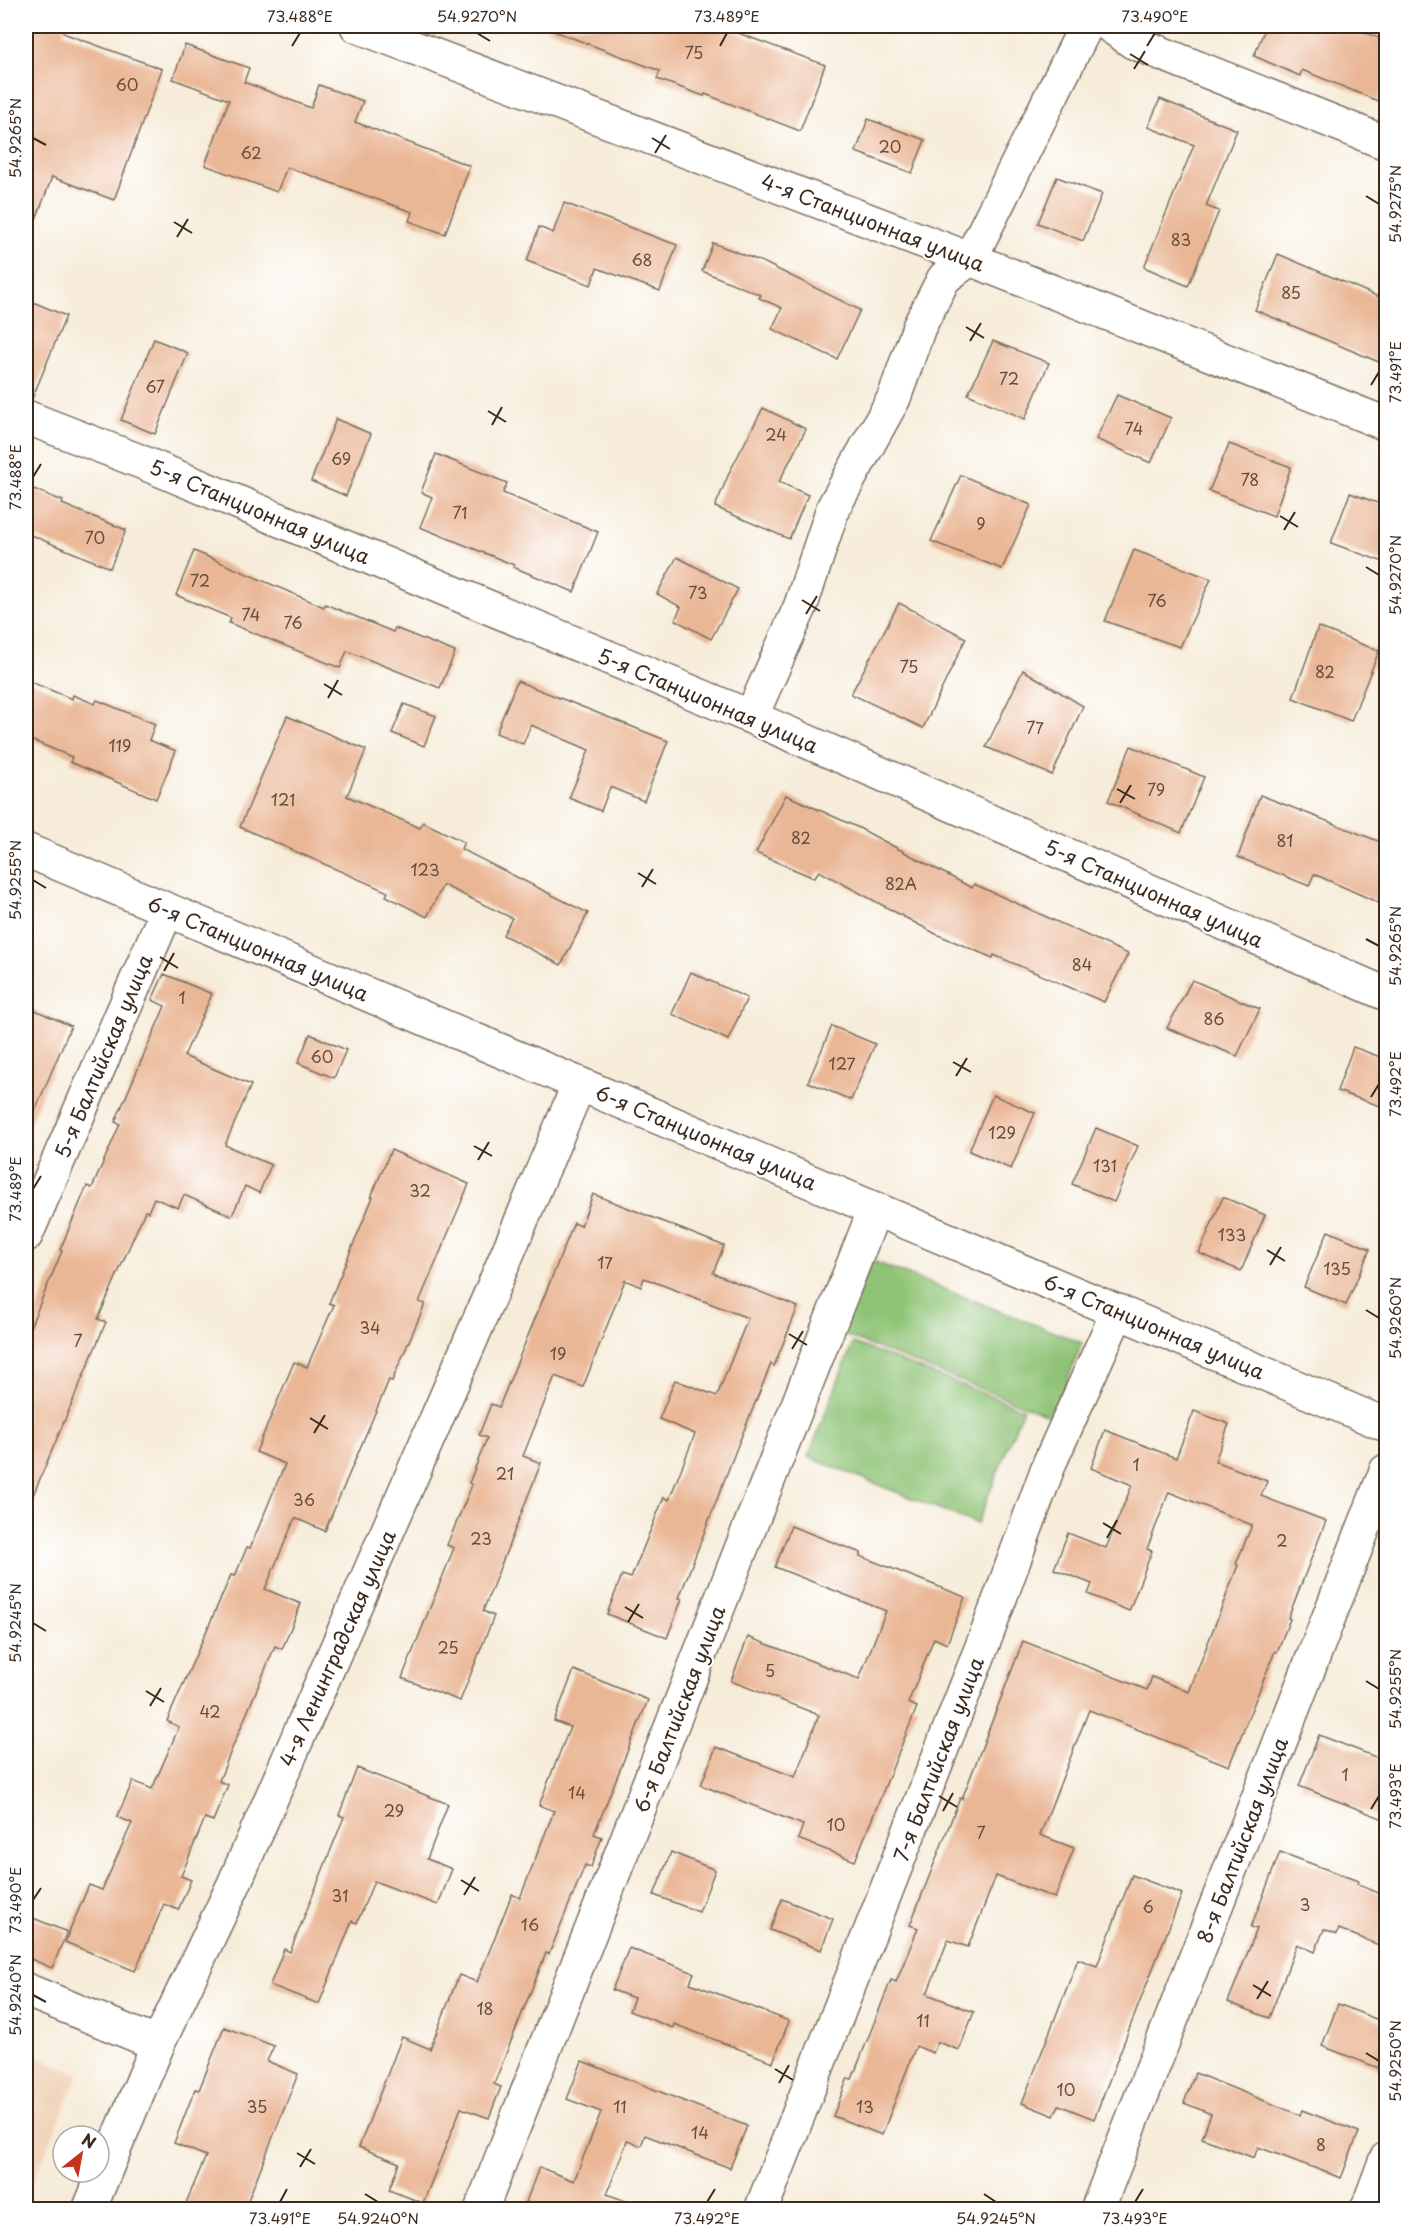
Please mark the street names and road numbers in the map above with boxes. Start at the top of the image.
street label: 4-я Станционная улица [757,166,989,279]
street label: 5-я Станционная улица [145,451,375,571]
street label: 5-я Станционная улица [593,640,823,760]
street label: 5-я Станционная улица [1040,831,1269,955]
street label: 6-я Станционная улица [143,888,374,1008]
street label: 5-я Балтийская улица [46,949,160,1163]
street label: 6-я Станционная улица [591,1077,822,1197]
street label: 6-я Станционная улица [1039,1266,1270,1386]
street label: 4-я Ленинградская улица [271,1525,403,1771]
street label: 6-я Балтийская улица [626,1601,733,1817]
street label: 7-я Балтийская улица [888,1653,988,1865]
street label: 8-я Балтийская улица [1189,1732,1295,1947]

